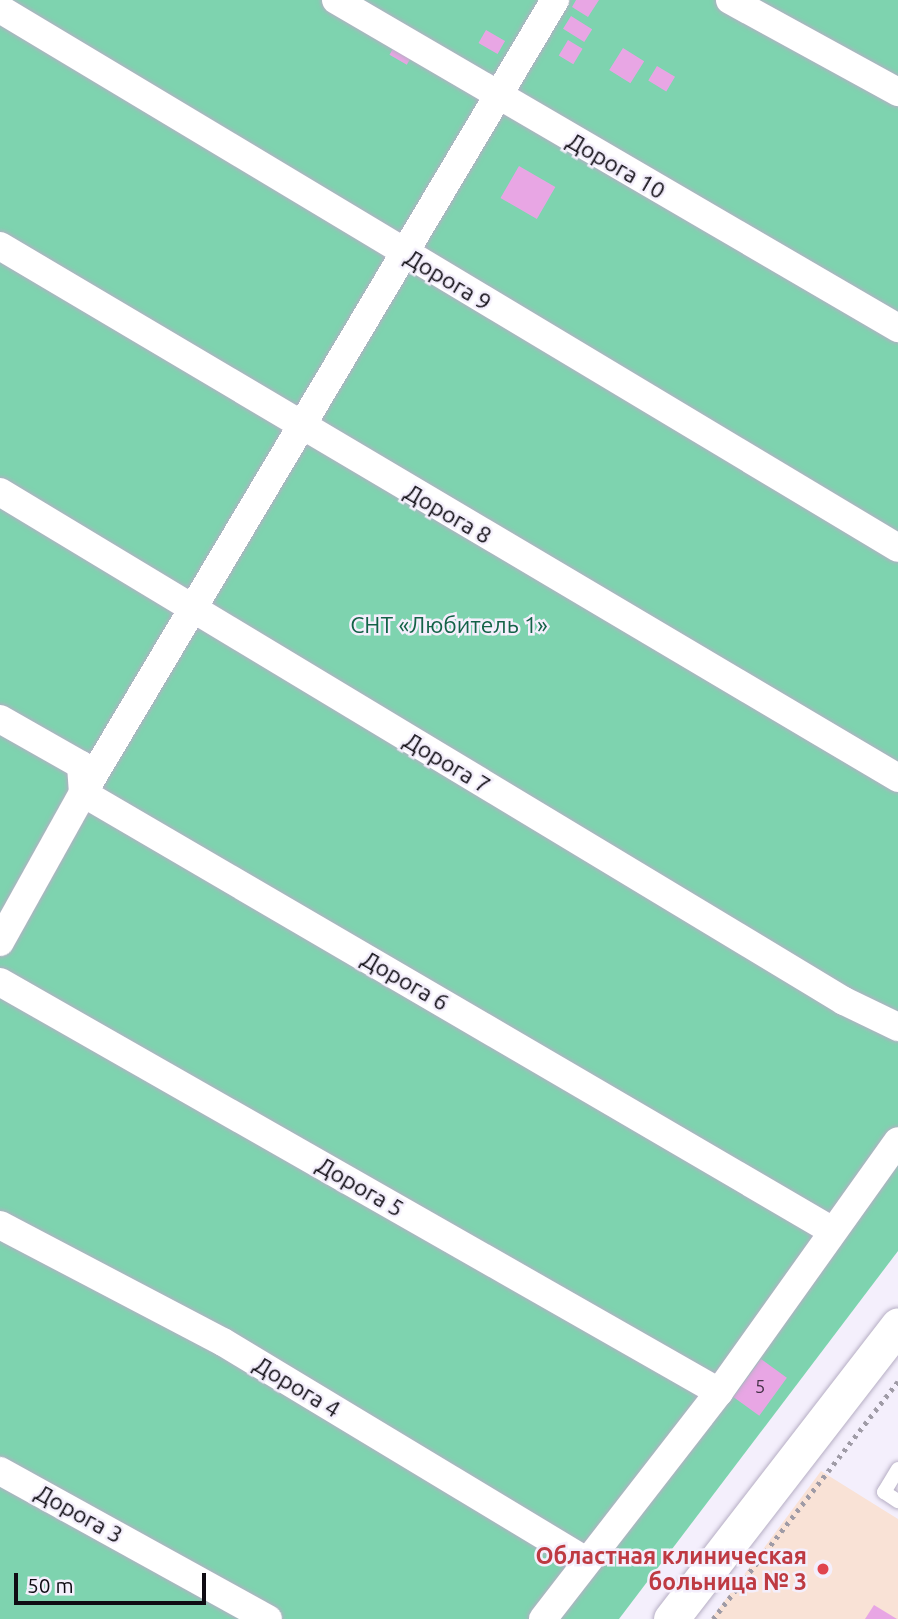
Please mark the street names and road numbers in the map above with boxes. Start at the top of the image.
street label: Дорога 10 [562,127,670,205]
street label: Дорога 9 [400,244,496,316]
street label: Дорога 8 [400,478,496,550]
street label: Дорога 7 [399,727,495,799]
street label: Дорога 6 [357,945,453,1017]
street label: Дорога 5 [312,1151,408,1223]
street label: Дорога 4 [249,1351,345,1423]
street label: Дорога 3 [30,1479,128,1549]

